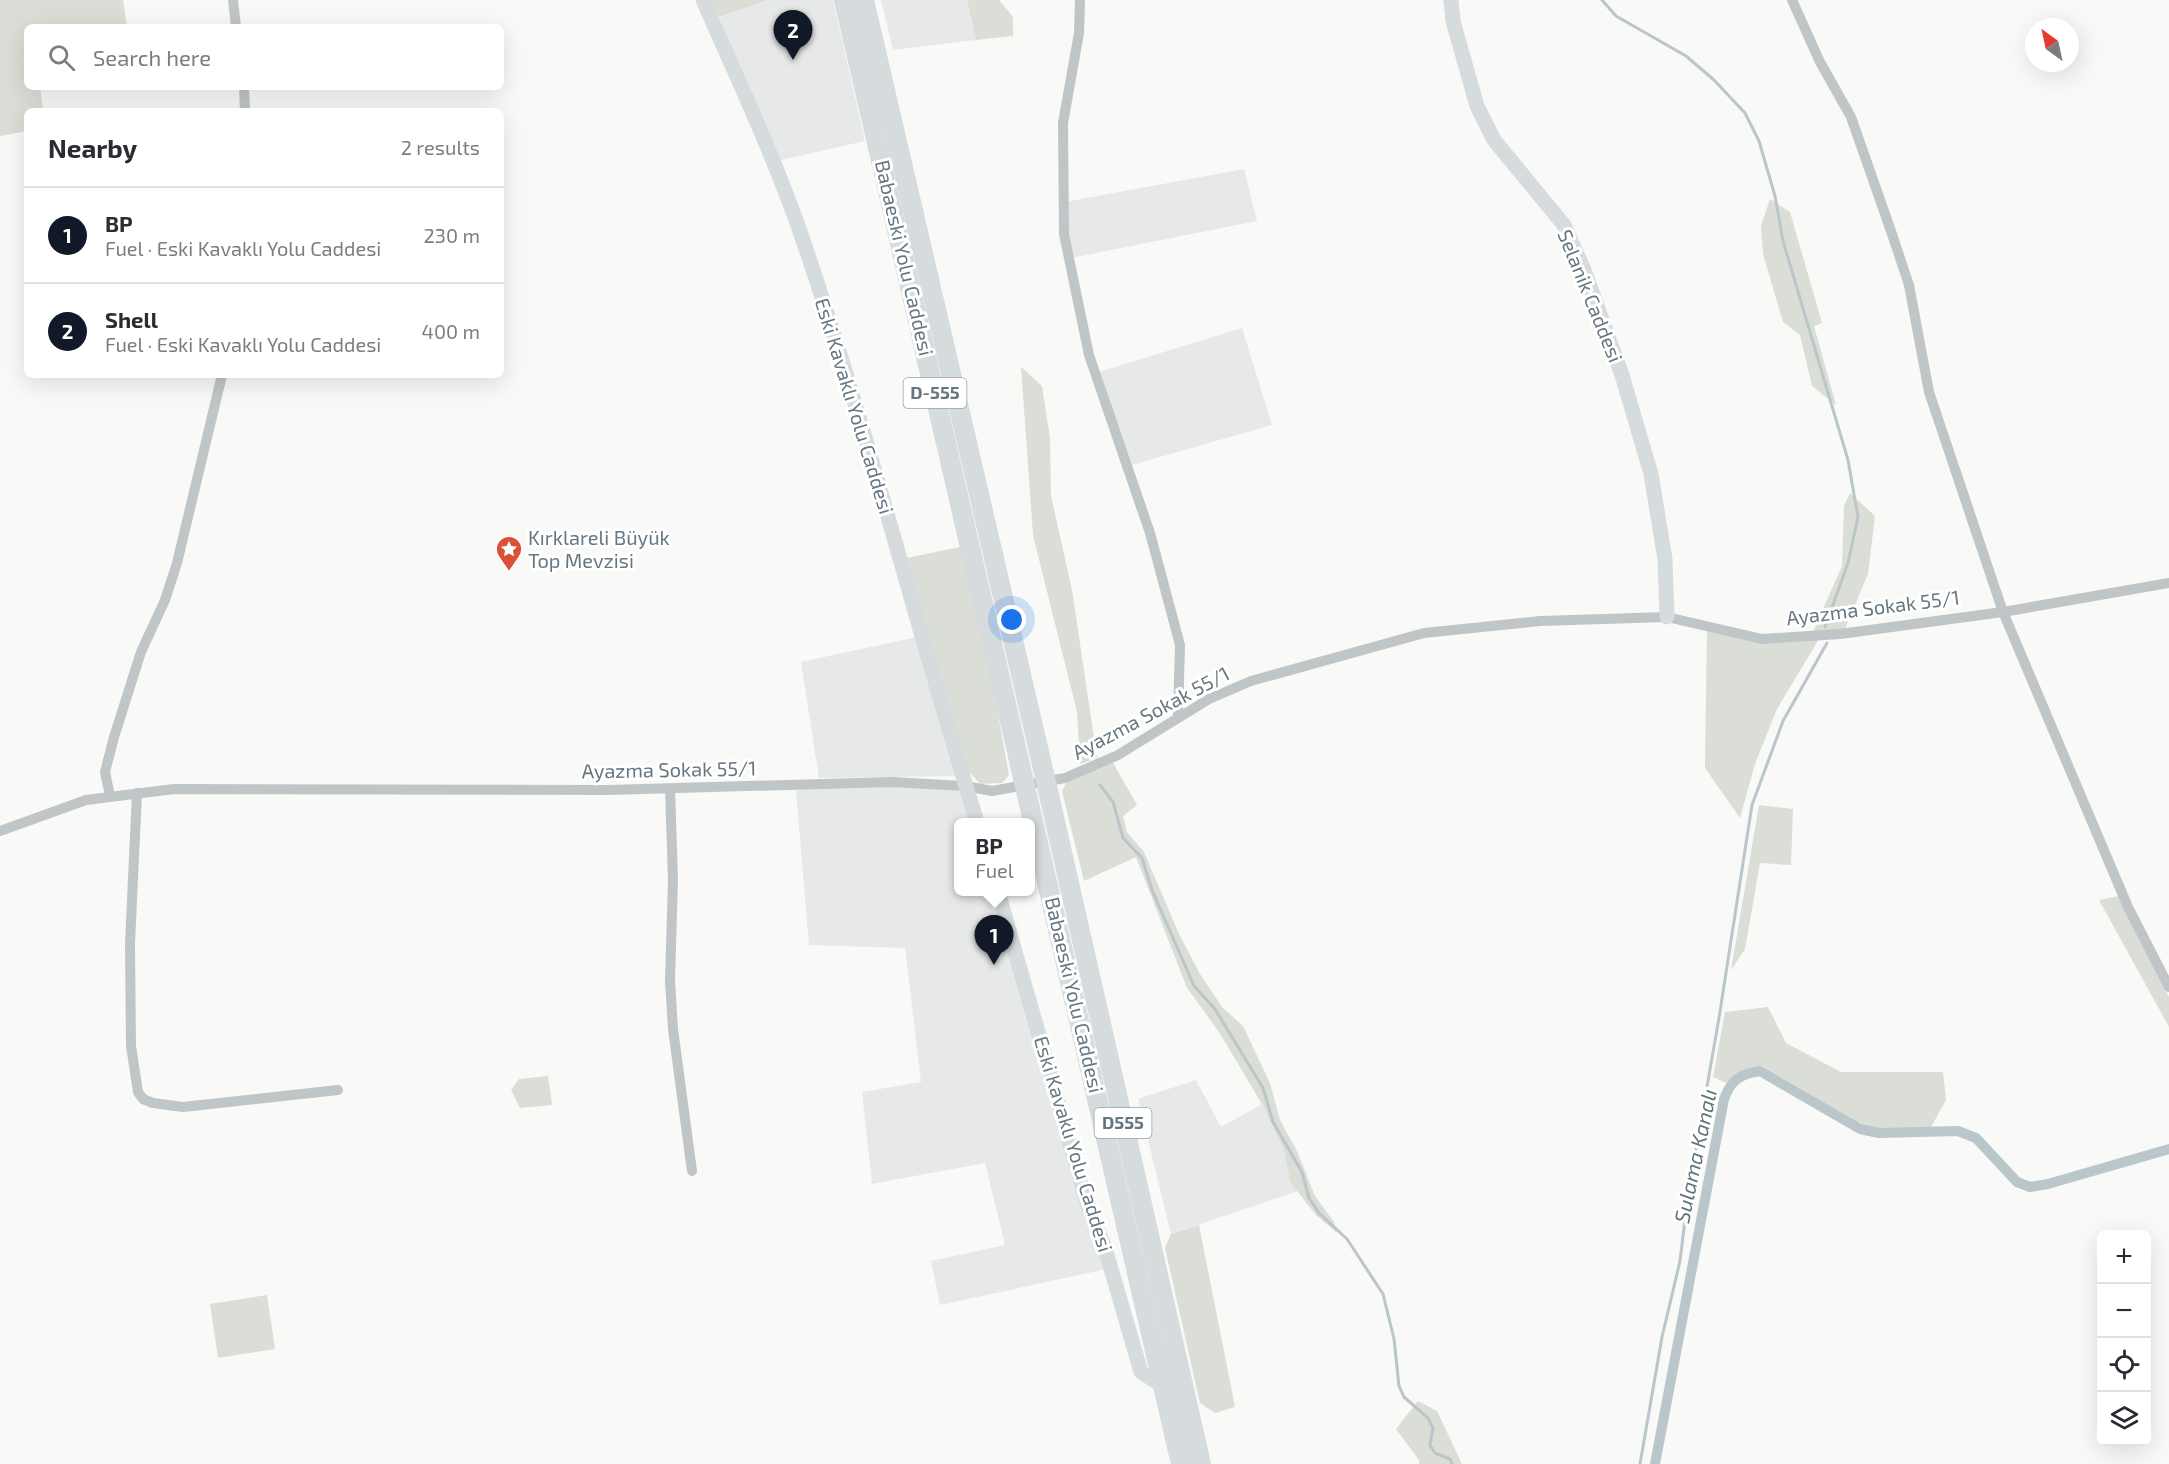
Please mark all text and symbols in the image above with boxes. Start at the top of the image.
pin: 2 [774,10,812,60]
north arrow [2025,18,2079,72]
search box [24,24,504,90]
icon: search [45,41,78,74]
text: Search here [93,44,211,70]
text: Nearby [48,132,137,163]
text: 2 results [401,135,480,159]
street label: Babaeski Yolu Caddesi [871,158,939,358]
text: BP [105,210,133,236]
text: 1 [63,223,72,247]
text: 230 m [424,223,480,247]
street label: Selanik Caddesi [1553,226,1628,366]
text: Fuel · Eski Kavaklı Yolu Caddesi [105,236,381,260]
street label: Eski Kavaklı Yolu Caddesi [811,295,899,517]
text: Shell [105,306,158,332]
text: 2 [62,319,73,343]
text: 400 m [422,319,480,343]
text: Fuel · Eski Kavaklı Yolu Caddesi [105,332,381,356]
road number: D-555 [904,378,966,408]
place label: Kırklareli Büyük Top Mevzisi [528,525,670,572]
place icon: Kırklareli Büyük Top Mevzisi [494,534,524,572]
street label: Ayazma Sokak 55/1 [1785,584,1961,630]
your location [997,605,1026,634]
street label: Ayazma Sokak 55/1 [1068,661,1233,764]
street label: Ayazma Sokak 55/1 [581,755,756,783]
popup [954,818,1035,896]
text: BP [975,832,1003,858]
text: Fuel [975,858,1014,882]
street label: Babaeski Yolu Caddesi [1041,895,1109,1095]
pin: 1 [974,916,1014,965]
street label: Eski Kavaklı Yolu Caddesi [1030,1033,1118,1255]
water label: Sulama Kanalı [1668,1086,1721,1225]
road number: D555 [1094,1108,1152,1138]
map controls [2097,1230,2151,1446]
button: + [2097,1230,2151,1284]
button: − [2097,1284,2151,1338]
button: locate [2097,1338,2151,1392]
button: layers [2097,1392,2151,1446]

